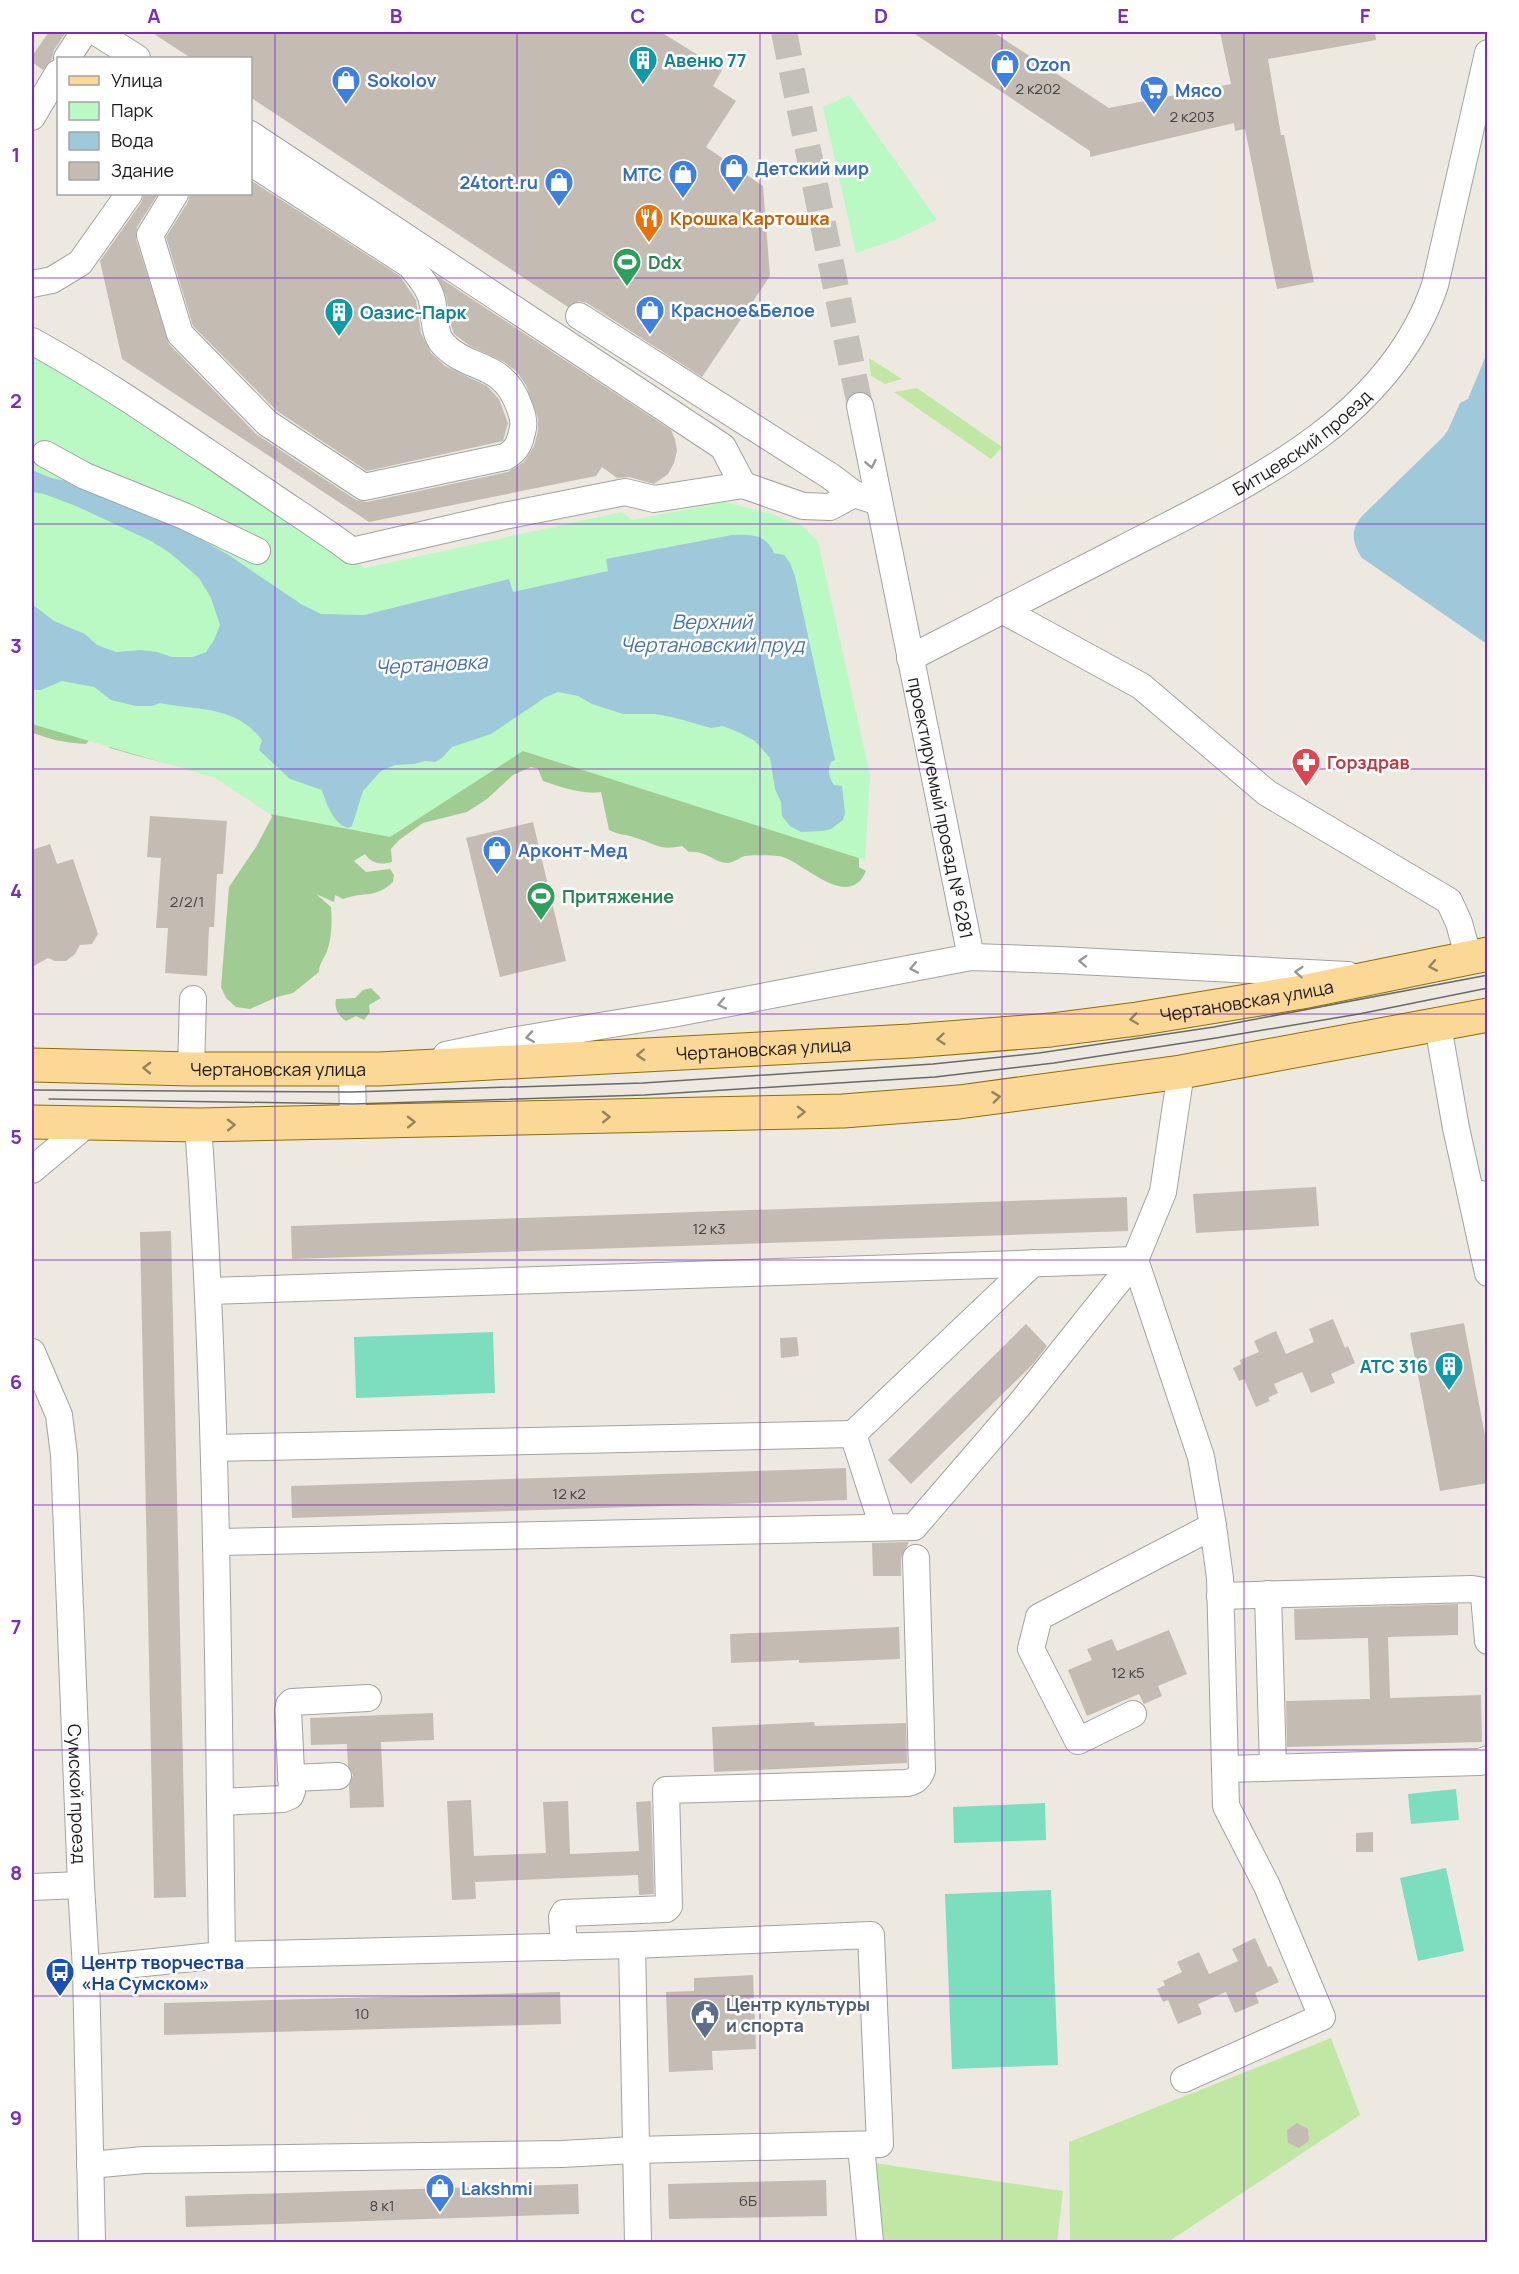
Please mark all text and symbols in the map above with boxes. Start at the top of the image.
text: A [147,2,161,29]
text: B [390,2,403,29]
text: C [631,2,645,29]
text: D [874,2,888,29]
text: E [1117,2,1129,29]
text: F [1360,2,1371,29]
building icon: Авеню 77 [627,44,659,86]
place label: Авеню 77 [664,48,746,72]
shop icon: Ozon [989,48,1021,90]
place label: Ozon [1026,52,1071,76]
legend [57,57,252,195]
shop icon: Sokolov [330,64,362,106]
text: Улица [111,68,163,92]
place label: Sokolov [367,68,436,92]
supermarket icon: Мясо [1138,74,1170,116]
house number: 2 к202 [1015,78,1061,99]
place label: Мясо [1175,78,1222,102]
text: Парк [111,98,154,122]
house number: 2 к203 [1170,106,1215,127]
text: Вода [111,128,153,152]
text: 1 [12,141,20,168]
shop icon: Детский мир [718,152,750,194]
place label: Детский мир [755,156,869,180]
text: Здание [111,158,174,182]
shop icon: МТС [667,158,699,200]
place label: МТС [622,162,662,186]
shop icon: 24tort.ru [543,166,575,208]
place label: 24tort.ru [459,170,538,194]
restaurant icon: Крошка Картошка [633,202,665,244]
place label: Крошка Картошка [670,206,830,230]
sports icon: Ddx [611,246,643,288]
place label: Ddx [648,250,682,274]
shop icon: Красное&Белое [634,294,666,336]
building icon: Оазис-Парк [323,296,355,338]
place label: Красное&Белое [671,298,815,322]
place label: Оазис-Парк [360,300,468,324]
street label: Битцевский проезд [1228,384,1377,501]
text: 2 [10,387,22,414]
one-way arrow [864,458,877,468]
water label: Верхний Чертановский пруд [620,608,806,658]
text: 3 [10,632,22,659]
water label: Чертановка [374,648,489,680]
street label: проектируемый проезд № 6281 [903,675,979,941]
pharmacy icon: Горздрав [1290,746,1322,788]
place label: Горздрав [1327,750,1410,774]
shop icon: Арконт-Мед [481,834,513,876]
place label: Арконт-Мед [518,838,628,862]
text: 4 [10,877,22,904]
sports icon: Притяжение [525,880,557,922]
place label: Притяжение [562,884,674,908]
house number: 2/2/1 [170,891,204,912]
one-way arrow [1079,954,1088,967]
one-way arrow [1428,959,1438,972]
one-way arrow [909,961,919,974]
one-way arrow [1295,966,1304,979]
street label: Чертановская улица [1158,974,1336,1027]
one-way arrow [718,997,728,1010]
one-way arrow [1130,1012,1139,1024]
one-way arrow [525,1031,535,1043]
street label: Чертановская улица [675,1032,852,1065]
one-way arrow [936,1032,945,1045]
one-way arrow [636,1049,645,1062]
street label: Чертановская улица [190,1057,366,1081]
one-way arrow [142,1062,151,1075]
one-way arrow [991,1091,1000,1104]
one-way arrow [797,1106,806,1118]
one-way arrow [602,1111,611,1123]
one-way arrow [407,1115,416,1128]
one-way arrow [226,1119,235,1131]
text: 5 [10,1123,22,1150]
house number: 12 к3 [692,1218,726,1239]
building icon: АТС 316 [1433,1350,1465,1392]
place label: АТС 316 [1360,1354,1428,1378]
text: 6 [10,1368,22,1395]
house number: 12 к2 [552,1483,586,1504]
text: 7 [11,1613,21,1640]
house number: 12 к5 [1111,1662,1145,1683]
street label: Сумской проезд [63,1724,92,1864]
text: 8 [10,1859,22,1886]
place label: Центр творчества «На Сумском» [81,1950,244,1995]
bus stop icon: Центр творчества «На Сумском» [44,1956,76,1998]
place label: Центр культуры и спорта [726,1992,870,2037]
public building icon: Центр культуры и спорта [689,1998,721,2040]
house number: 10 [355,2003,370,2024]
text: 9 [10,2104,22,2131]
shop icon: Lakshmi [424,2172,456,2214]
place label: Lakshmi [461,2176,533,2200]
house number: 6Б [739,2190,757,2211]
house number: 8 к1 [370,2195,395,2216]

